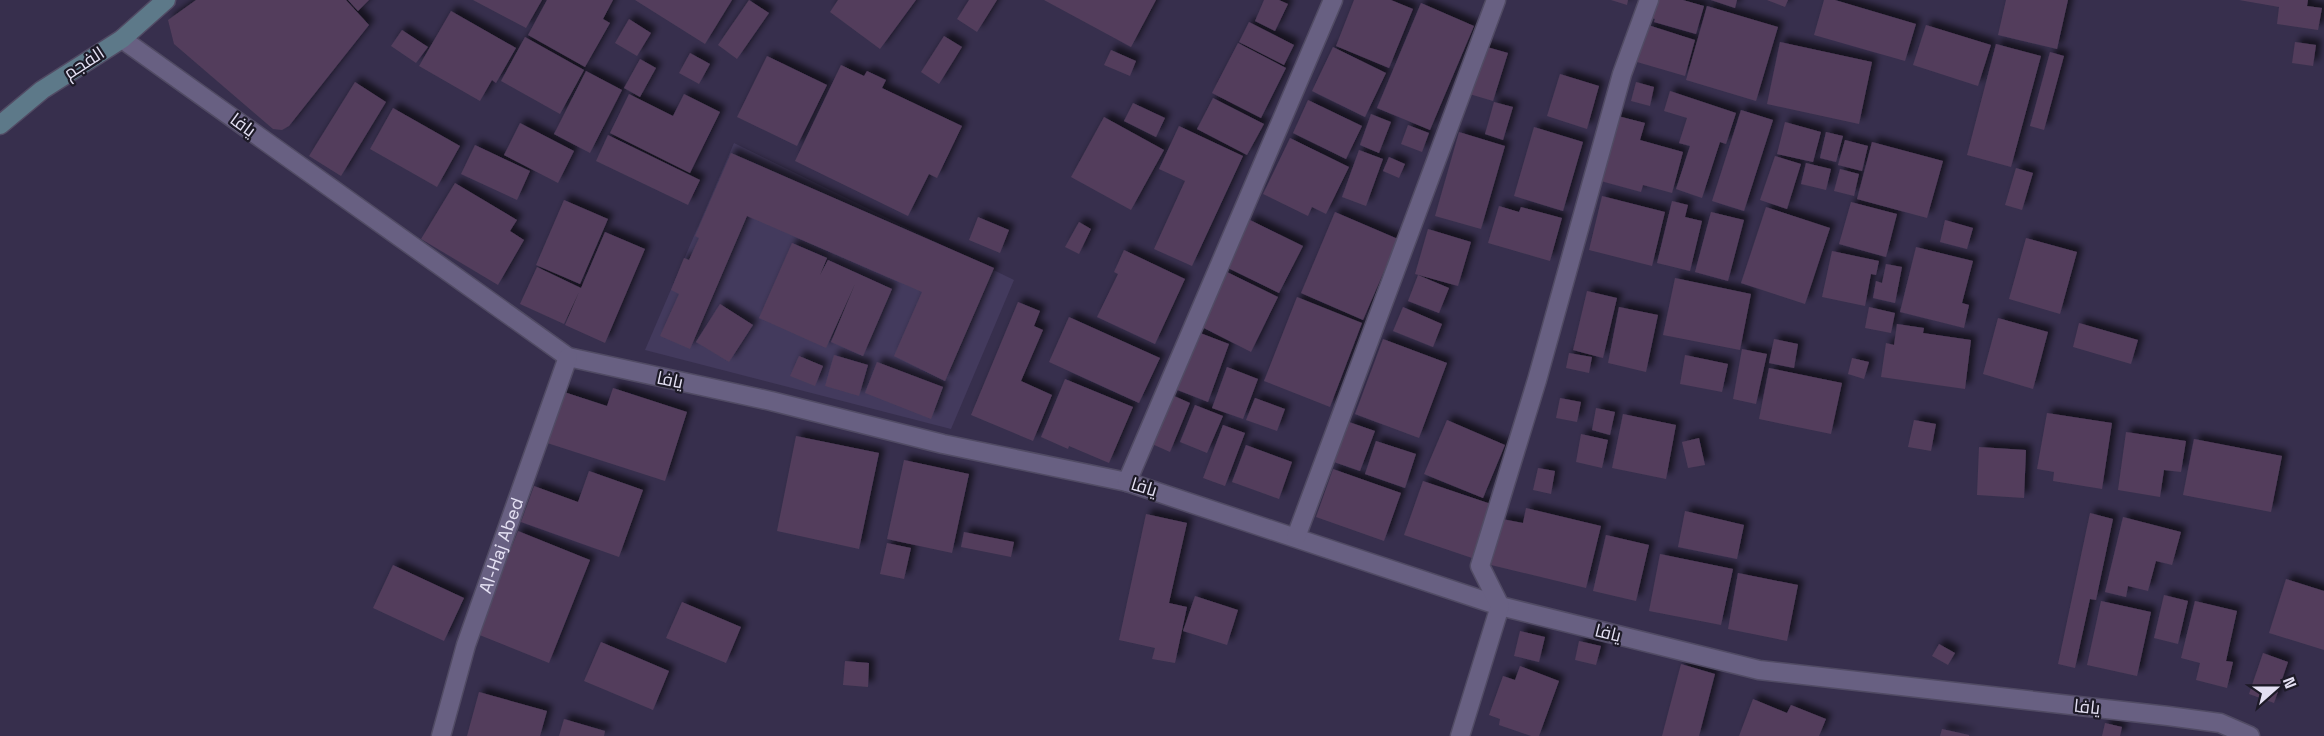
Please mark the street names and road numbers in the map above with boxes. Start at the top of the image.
street label: الفجم [59,41,109,85]
street label: يافا [226,108,261,142]
street label: يافا [655,366,686,394]
street label: يافا [1128,472,1160,501]
street label: Al-Haj Abed [473,494,528,596]
street label: يافا [1593,618,1624,647]
street label: يافا [2073,694,2102,719]

